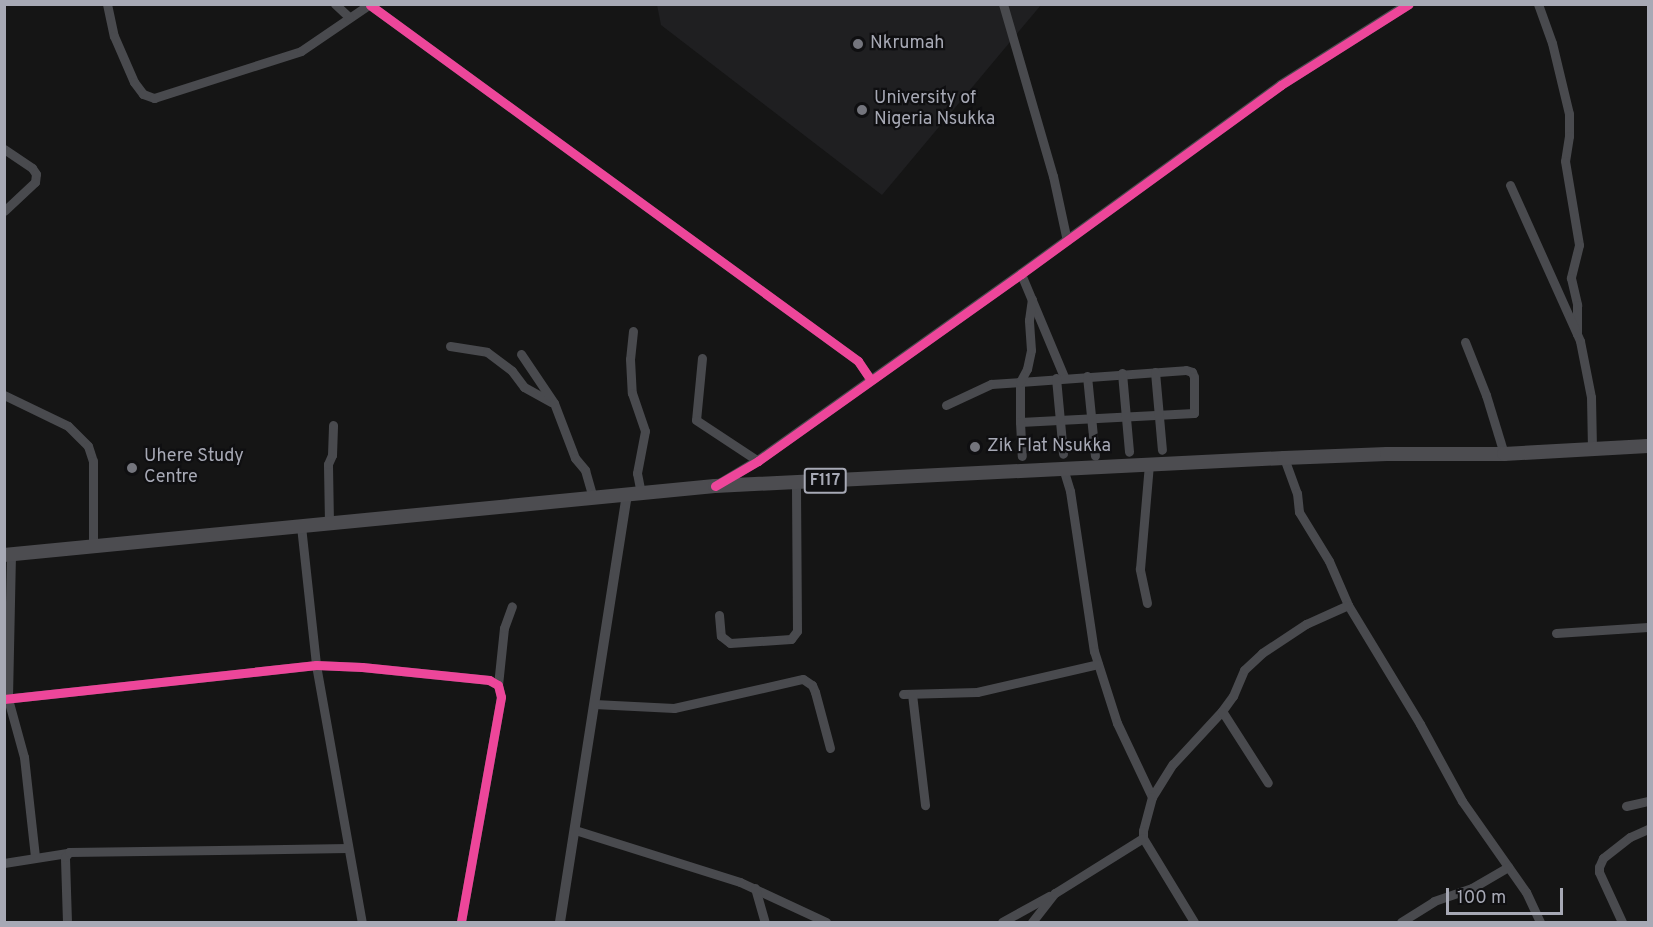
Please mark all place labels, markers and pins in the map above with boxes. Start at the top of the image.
place label: Nkrumah [870,33,944,55]
marker: Nkrumah [851,37,865,51]
place label: University of Nigeria Nsukka [874,89,995,132]
marker: University of Nigeria Nsukka [855,103,869,117]
place label: Zik Flat Nsukka [987,436,1111,458]
marker: Zik Flat Nsukka [968,440,982,454]
place label: Uhere Study Centre [144,447,244,490]
marker: Uhere Study Centre [125,461,139,475]

